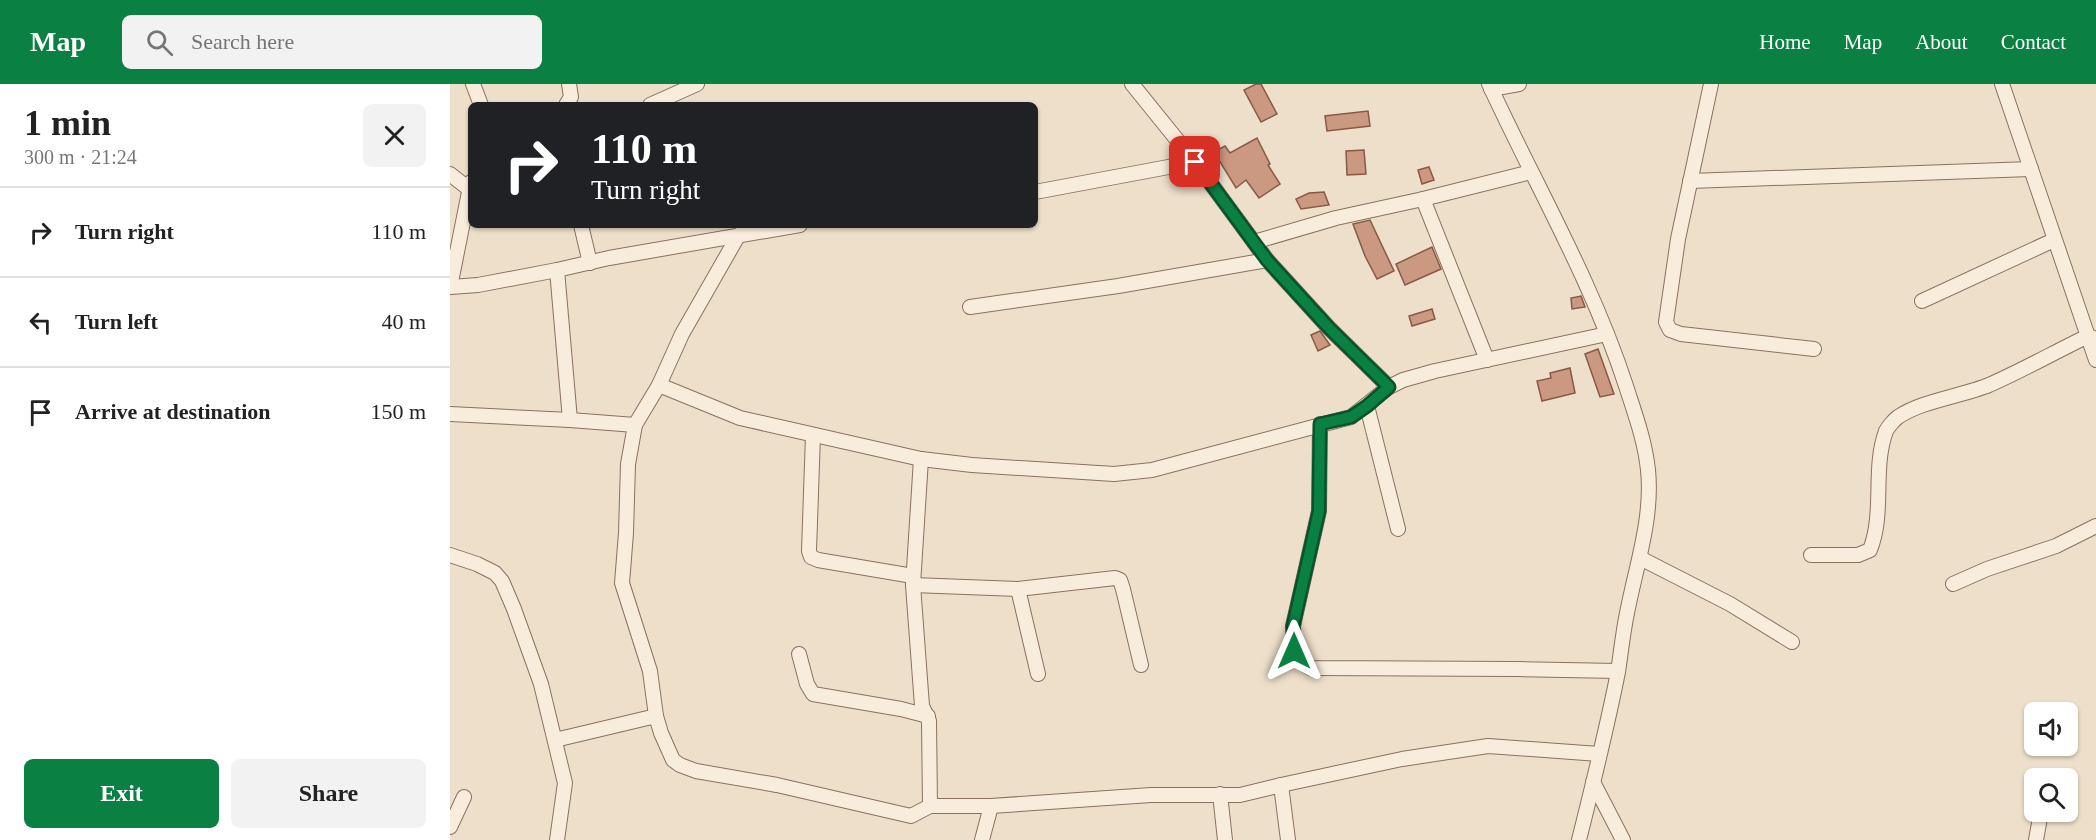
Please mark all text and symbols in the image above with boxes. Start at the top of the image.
search box [122,15,542,69]
text: Map [30,26,86,57]
icon: search [143,26,176,59]
text: Search here [191,29,294,54]
text: Home [1759,30,1811,54]
text: Map [1844,30,1882,54]
text: About [1915,30,1968,54]
text: Contact [2001,30,2066,54]
text: 1 min [24,103,111,143]
button: close [363,104,426,167]
icon: right [492,126,570,204]
text: 110 m [591,126,697,172]
pin [1169,136,1220,187]
icon: arrive [1178,145,1211,178]
text: 300 m · 21:24 [24,146,137,168]
text: Turn right [591,175,700,205]
icon: right [24,216,57,249]
text: Turn right [75,219,174,244]
text: 110 m [371,219,426,244]
icon: left [24,306,57,339]
text: Turn left [75,309,158,334]
text: 40 m [381,309,426,334]
icon: arrive [24,396,57,429]
text: Arrive at destination [75,399,271,424]
text: 150 m [370,399,426,424]
position arrow [1262,619,1326,683]
map controls [2024,702,2078,822]
button: sound [2024,702,2078,756]
button: Exit [24,759,219,828]
button: Share [231,759,426,828]
button: search [2024,768,2078,822]

